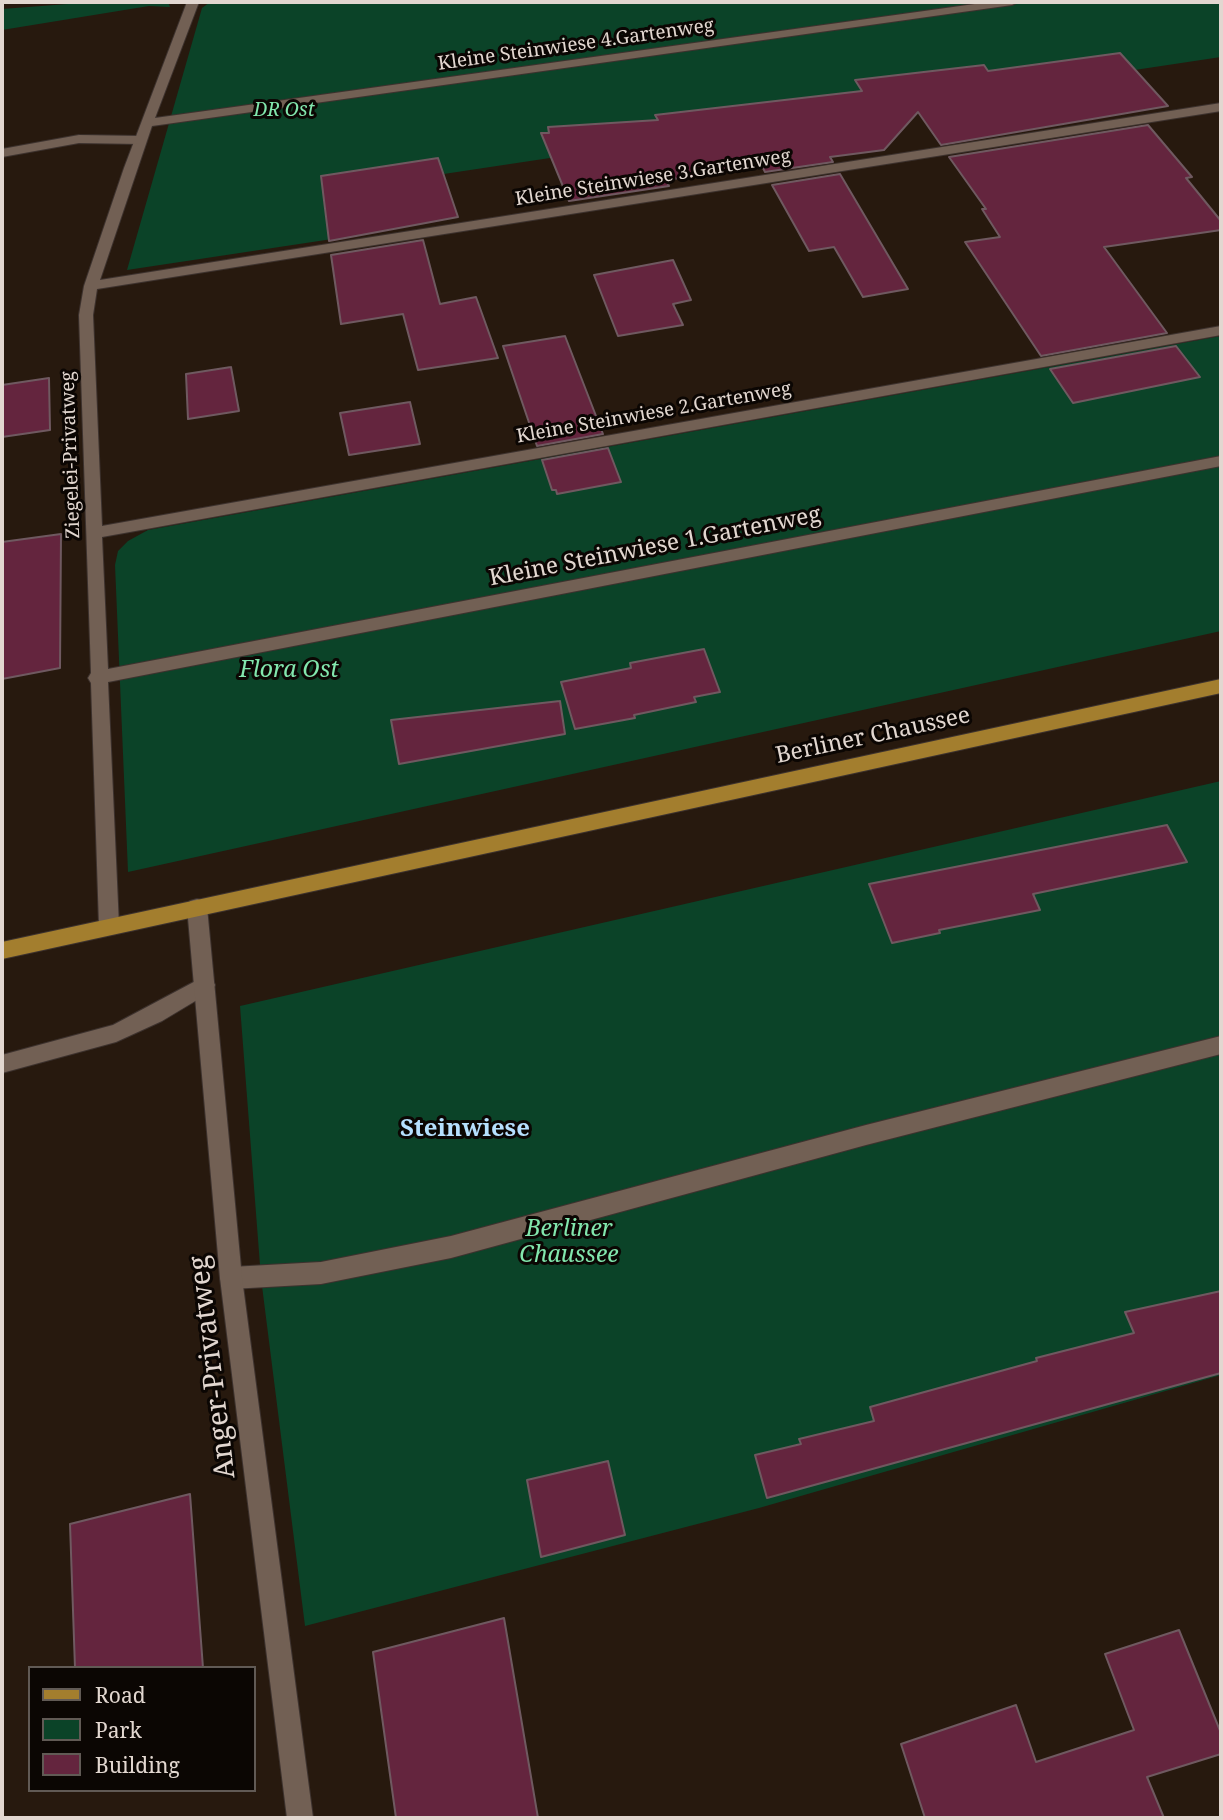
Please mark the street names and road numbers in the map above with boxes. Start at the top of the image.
street label: Kleine Steinwiese 4.Gartenweg [436,14,716,76]
street label: Kleine Steinwiese 3.Gartenweg [514,145,792,211]
street label: Ziegelei-Privatweg [57,371,85,539]
street label: Kleine Steinwiese 2.Gartenweg [515,378,793,448]
street label: Kleine Steinwiese 1.Gartenweg [487,501,823,593]
street label: Berliner Chaussee [773,702,973,770]
street label: Anger-Privatweg [183,1253,243,1481]

